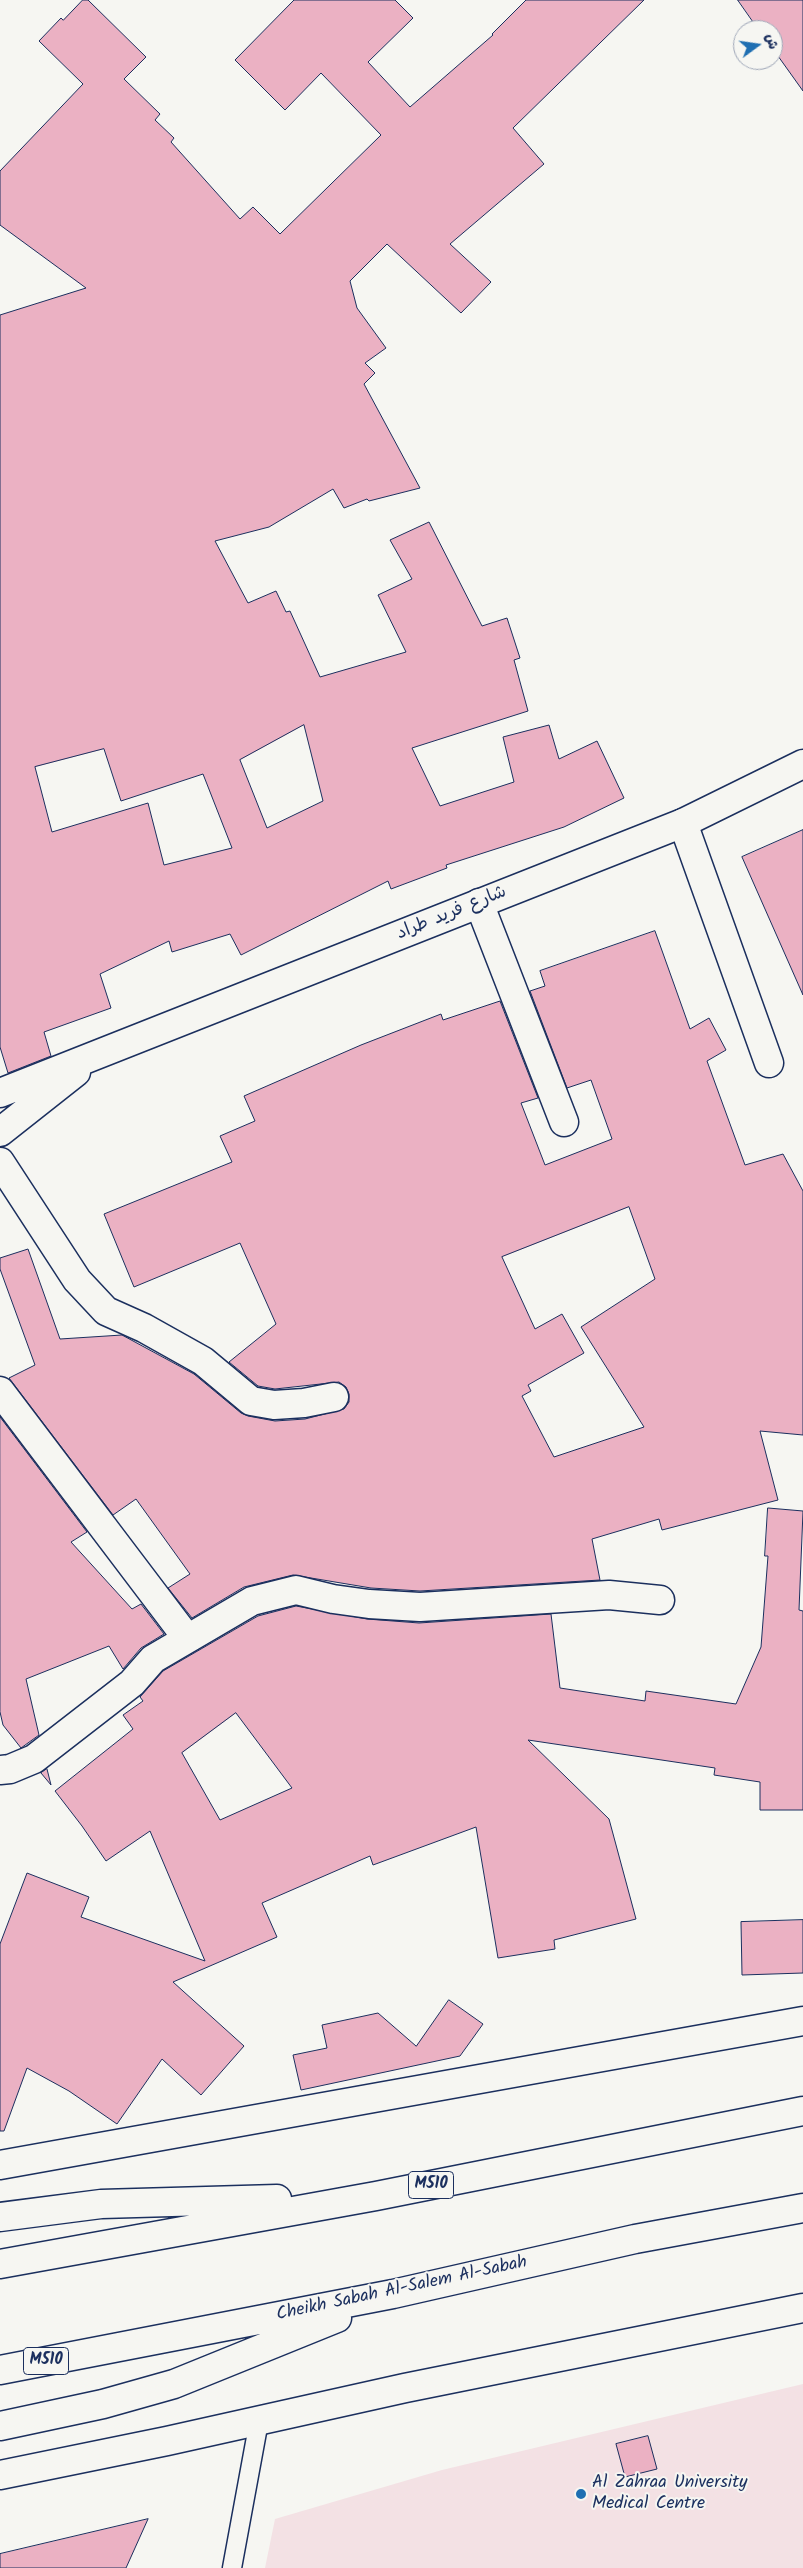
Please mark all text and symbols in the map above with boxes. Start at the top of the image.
north arrow [733,20,783,70]
text: ش [759,31,784,52]
street label: شارع فريد طراد [394,882,510,946]
road number: M510 [408,2172,454,2198]
street label: Cheikh Sabah Al-Salem Al-Sabah [275,2253,529,2327]
road number: M510 [23,2348,68,2374]
place label: Al Zahraa University Medical Centre [592,2473,748,2516]
marker: Al Zahraa University Medical Centre [574,2487,588,2501]

